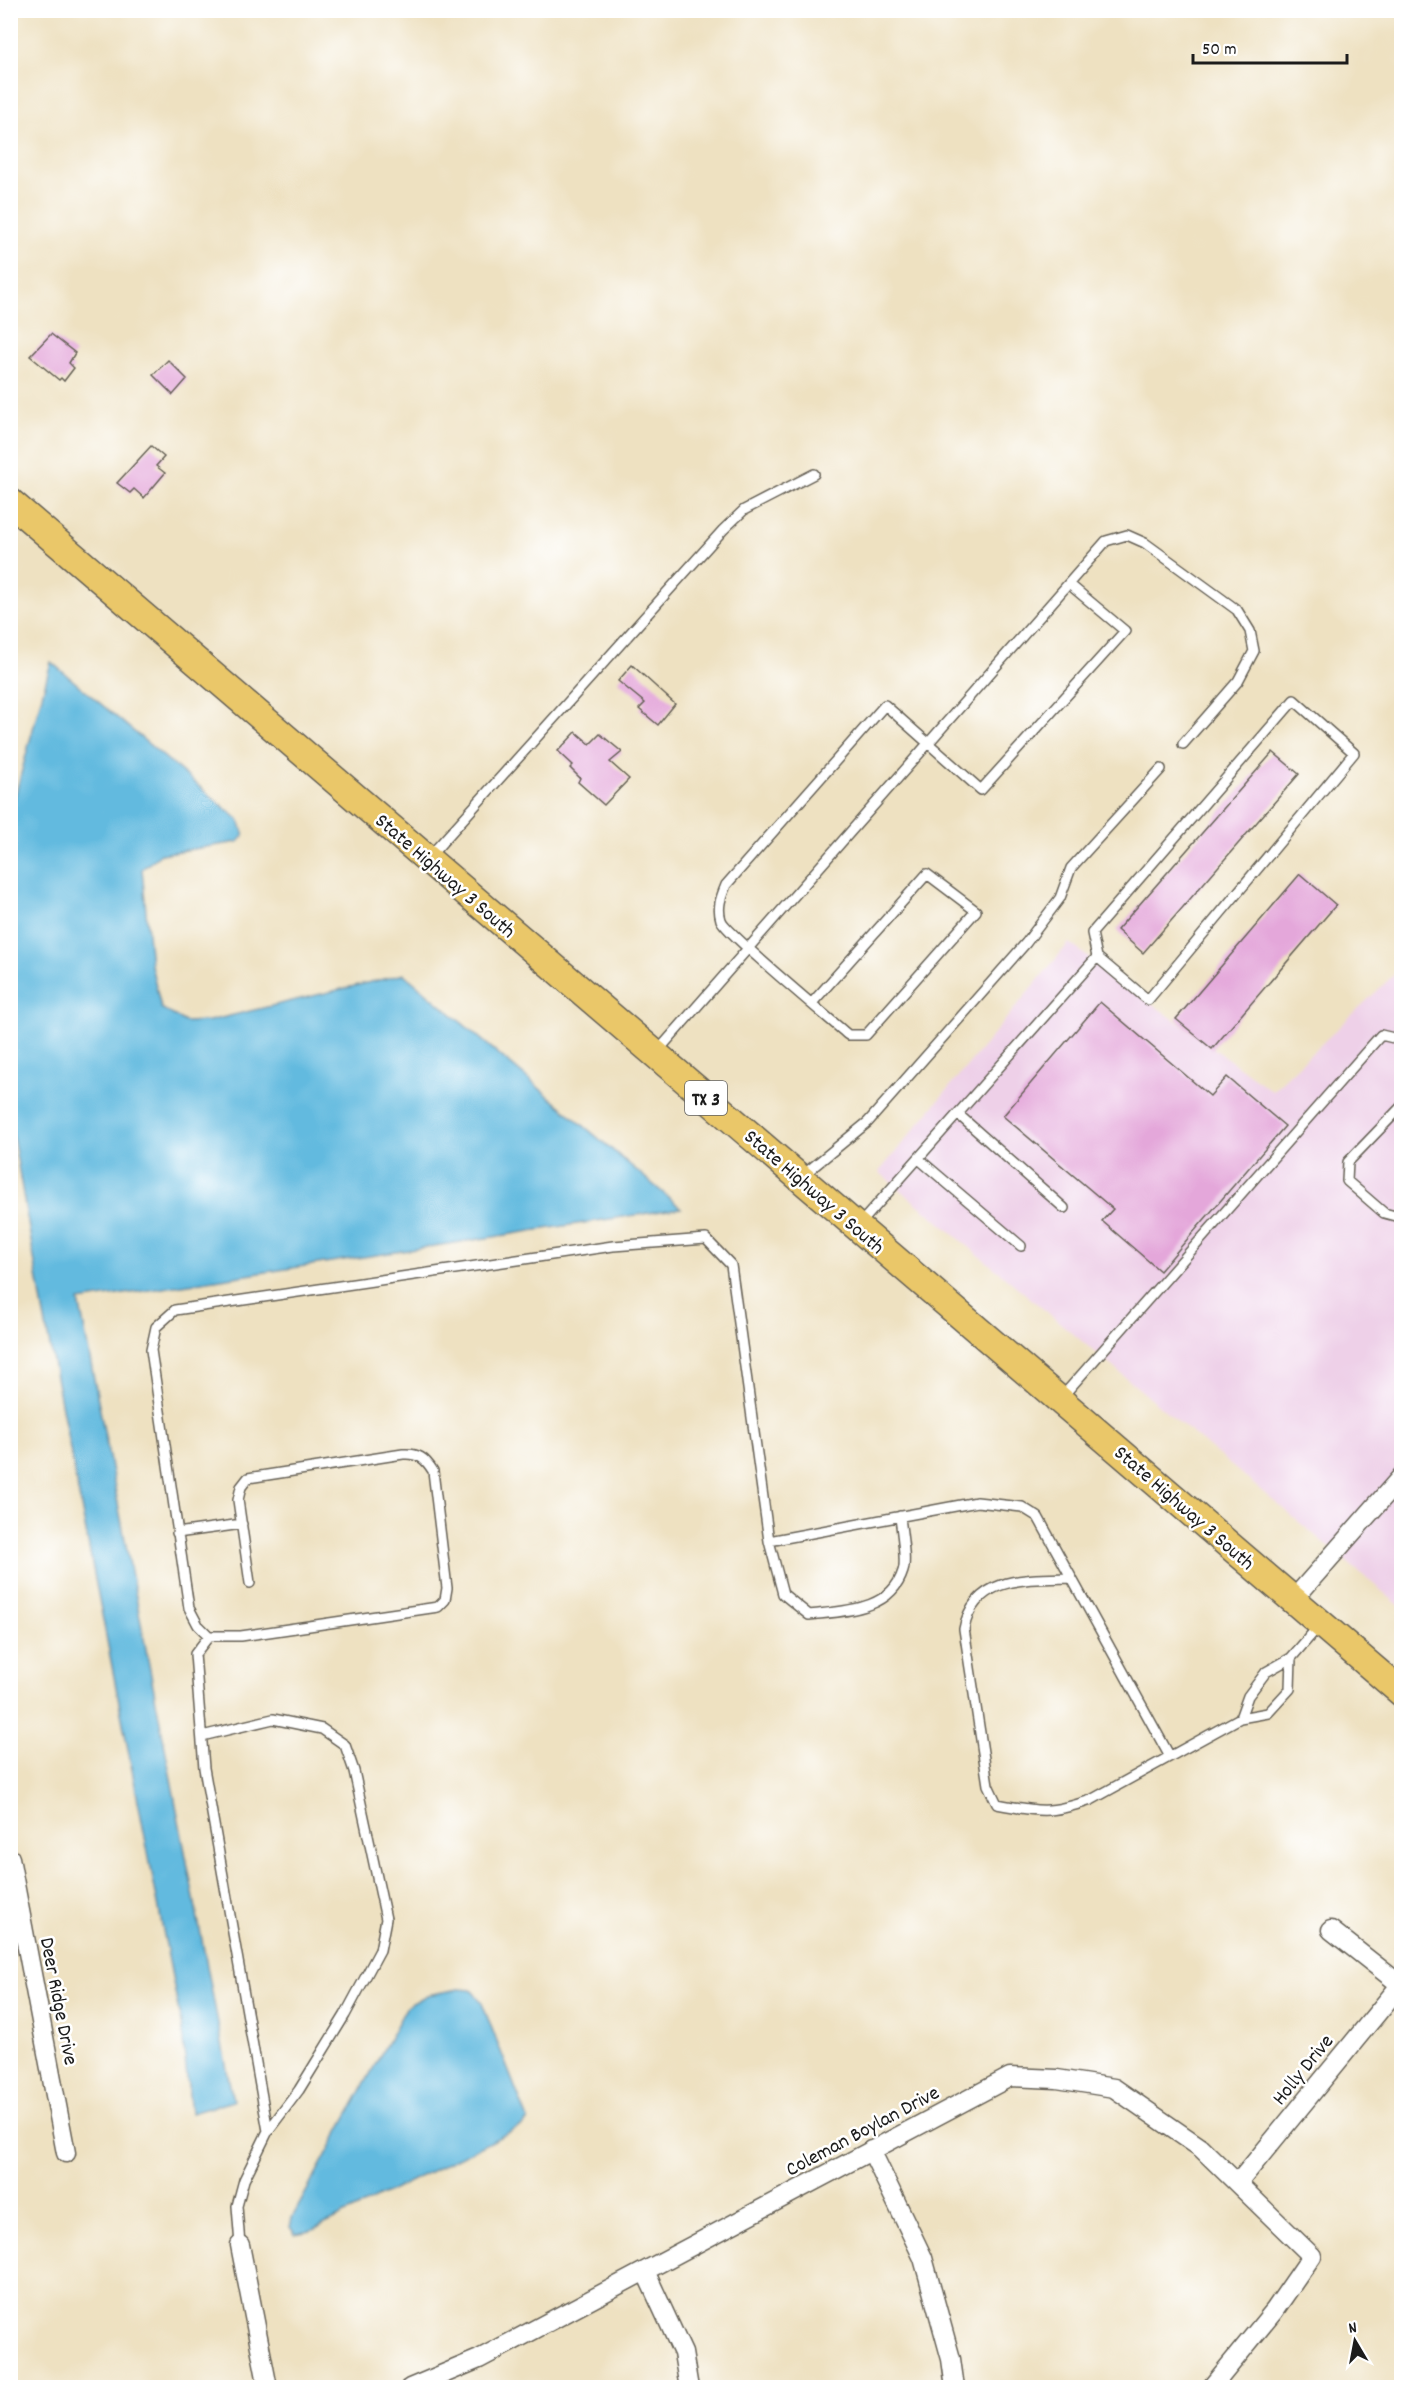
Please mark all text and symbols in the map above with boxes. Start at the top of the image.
scale bar [1193,27,1348,65]
text: 50 m [1202,38,1237,63]
street label: State Highway 3 South [367,808,521,947]
road number: TX 3 [685,1081,727,1115]
street label: State Highway 3 South [736,1124,890,1263]
street label: State Highway 3 South [1106,1440,1260,1579]
street label: Deer Ridge Drive [30,1935,84,2068]
street label: Holly Drive [1266,2029,1342,2113]
street label: Coleman Boylan Drive [781,2079,946,2186]
north arrow [1325,2311,1385,2371]
text: N [1347,2317,1359,2341]

